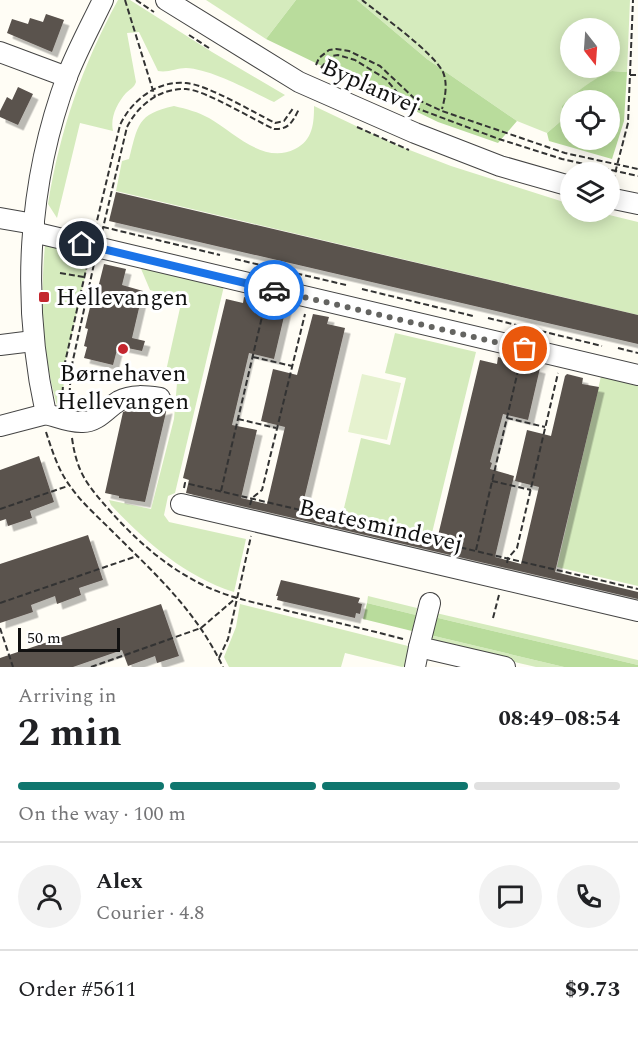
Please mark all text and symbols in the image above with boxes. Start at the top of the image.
north arrow [560,18,620,78]
map controls [560,18,620,222]
street label: Byplanvej [316,49,425,125]
button: locate [560,90,620,150]
button: layers [560,162,620,222]
pin [56,218,107,269]
icon: home [65,227,98,260]
courier [244,260,304,320]
icon: car [258,274,291,307]
place label: Hellevangen [56,280,188,316]
marker: Hellevangen [37,290,51,304]
pin [499,323,550,374]
icon: bag [508,332,541,365]
marker: Børnehaven Hellevangen [116,342,130,356]
place label: Børnehaven Hellevangen [57,356,189,420]
street label: Beatesmindevej [295,490,467,562]
scale bar [18,625,120,652]
text: 50 m [27,626,61,650]
text: Arriving in [18,681,116,711]
text: 08:49–08:54 [498,702,620,735]
text: 2 min [18,704,122,763]
text: On the way · 100 m [18,799,186,829]
button: person [18,865,81,928]
text: Alex [96,865,143,898]
button: chat [479,865,542,928]
button: phone [557,865,620,928]
text: Courier · 4.8 [96,898,204,928]
text: Order #5611 [18,973,137,1006]
text: $9.73 [565,973,620,1006]

